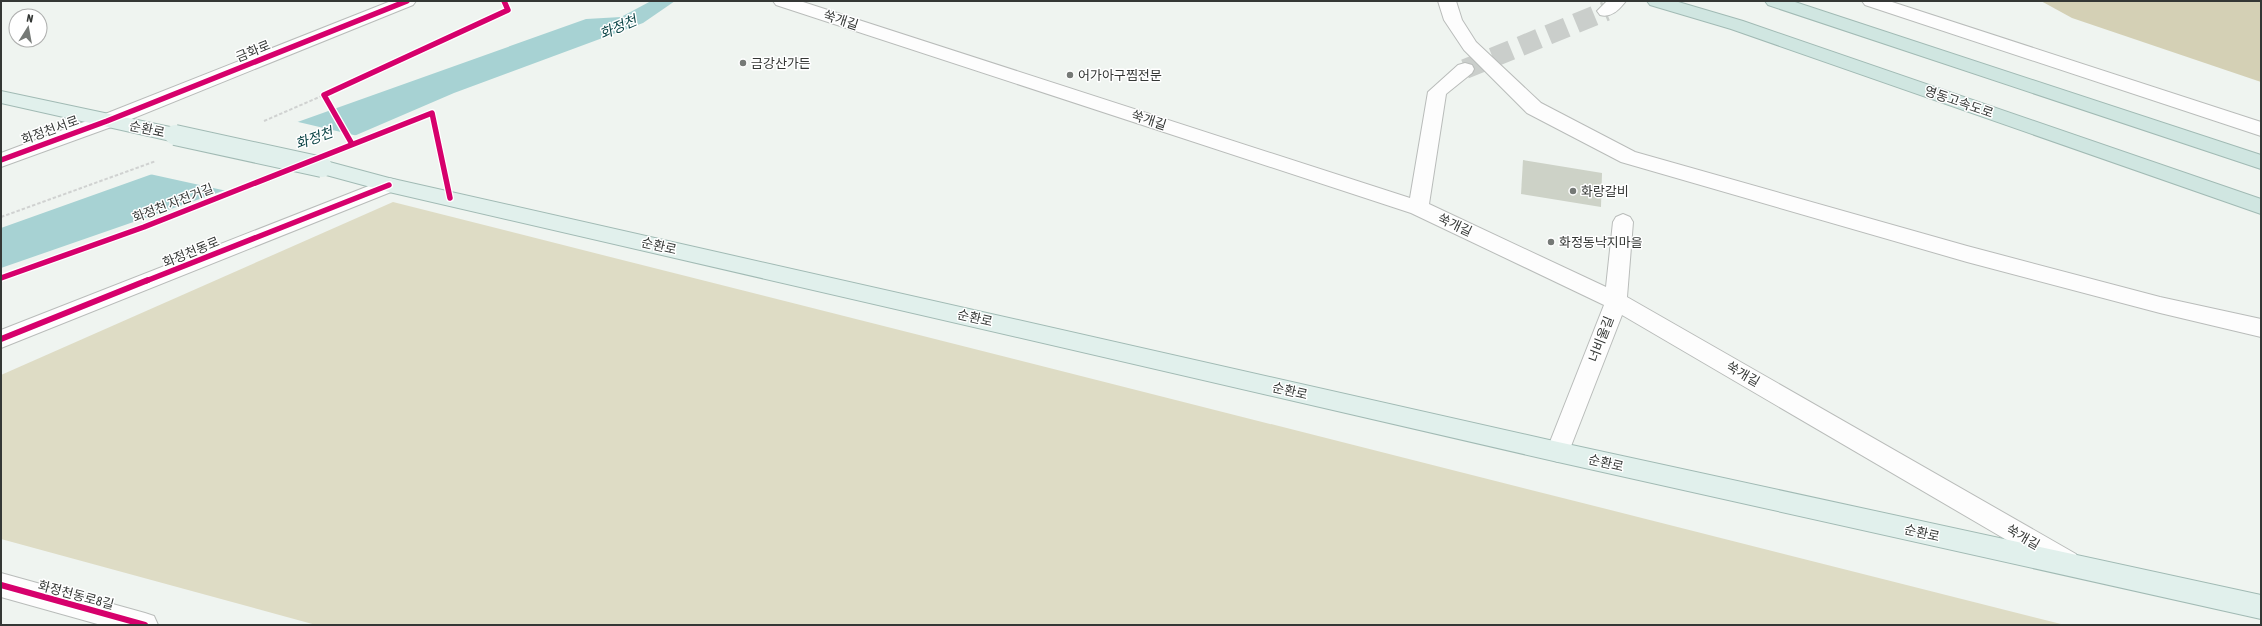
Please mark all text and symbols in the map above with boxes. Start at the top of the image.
street label: 쑥개길 [822,7,860,33]
north arrow [8,8,48,48]
text: N [26,12,34,25]
water label: 화정천 [597,12,640,42]
street label: 금화로 [234,37,272,65]
place label: 금강산가든 [751,56,811,71]
marker: 금강산가든 [738,58,748,68]
place label: 어가아구찜전문 [1078,68,1162,83]
marker: 어가아구찜전문 [1065,70,1075,80]
street label: 영동고속도로 [1923,83,1995,121]
street label: 쑥개길 [1130,107,1168,133]
street label: 화정천서로 [19,113,81,147]
street label: 순환로 [128,118,166,140]
water label: 화정천 [293,123,336,152]
street label: 화정천 자전거길 [130,181,216,225]
place label: 화랑갈비 [1581,184,1629,199]
marker: 화랑갈비 [1568,186,1578,196]
street label: 쑥개길 [1436,211,1474,239]
street label: 화정천동로 [160,234,222,270]
street label: 순환로 [640,235,678,257]
place label: 화정동낙지마을 [1559,235,1643,250]
marker: 화정동낙지마을 [1546,237,1556,247]
street label: 순환로 [956,307,994,329]
street label: 너비울길 [1585,314,1617,364]
street label: 쑥개길 [1724,359,1762,389]
street label: 순환로 [1271,380,1309,402]
street label: 순환로 [1587,452,1625,474]
street label: 순환로 [1903,522,1941,544]
street label: 쑥개길 [2004,522,2042,552]
street label: 화정천동로8길 [36,578,116,612]

